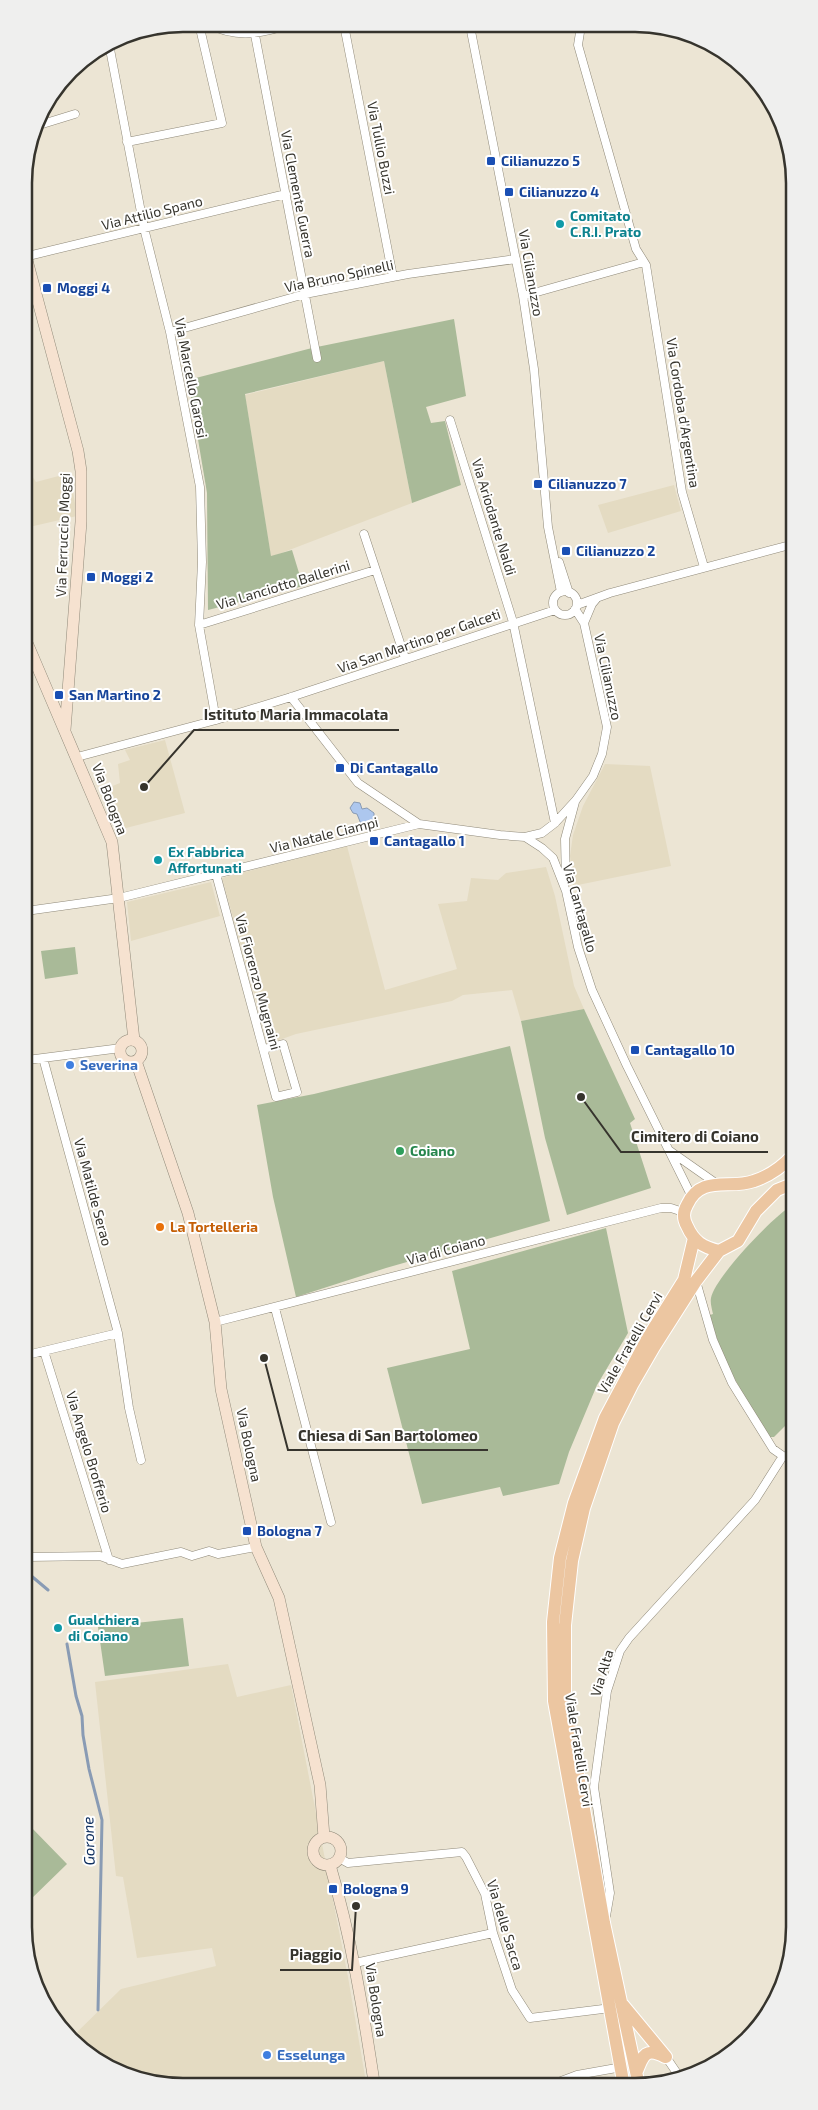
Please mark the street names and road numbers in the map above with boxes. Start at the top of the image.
street label: Via Tullio Buzzi [364,100,399,196]
street label: Via Clemente Guerra [278,129,319,259]
street label: Via Attilio Spano [100,192,204,233]
street label: Via Cilianuzzo [515,228,548,318]
street label: Via Bruno Spinelli [283,256,395,295]
street label: Via Marcello Garosi [171,316,212,440]
street label: Via Cordoba d'Argentina [663,337,704,489]
street label: Via Ariodante Naldi [469,456,520,577]
street label: Via Ferruccio Moggi [52,473,73,597]
street label: Via Lanciotto Ballerini [214,556,352,613]
street label: Via San Martino per Galceti [335,605,502,676]
street label: Via Cilianuzzo [591,632,626,722]
street label: Via Bologna [89,761,132,837]
street label: Via Natale Ciampi [268,813,380,856]
street label: Via Cantagallo [560,862,601,954]
street label: Via Fiorenzo Mugnaini [232,912,285,1052]
street label: Via Matilde Serao [71,1136,116,1248]
street label: Via di Coiano [405,1231,487,1268]
street label: Viale Fratelli Cervi [593,1289,666,1397]
street label: Via Angelo Brofferio [63,1389,116,1515]
street label: Via Bologna [233,1406,266,1483]
street label: Via Alta [586,1647,617,1698]
street label: Viale Fratelli Cervi [562,1692,597,1808]
street label: Via delle Sacca [484,1877,527,1972]
street label: Via Bologna [362,1961,391,2038]

